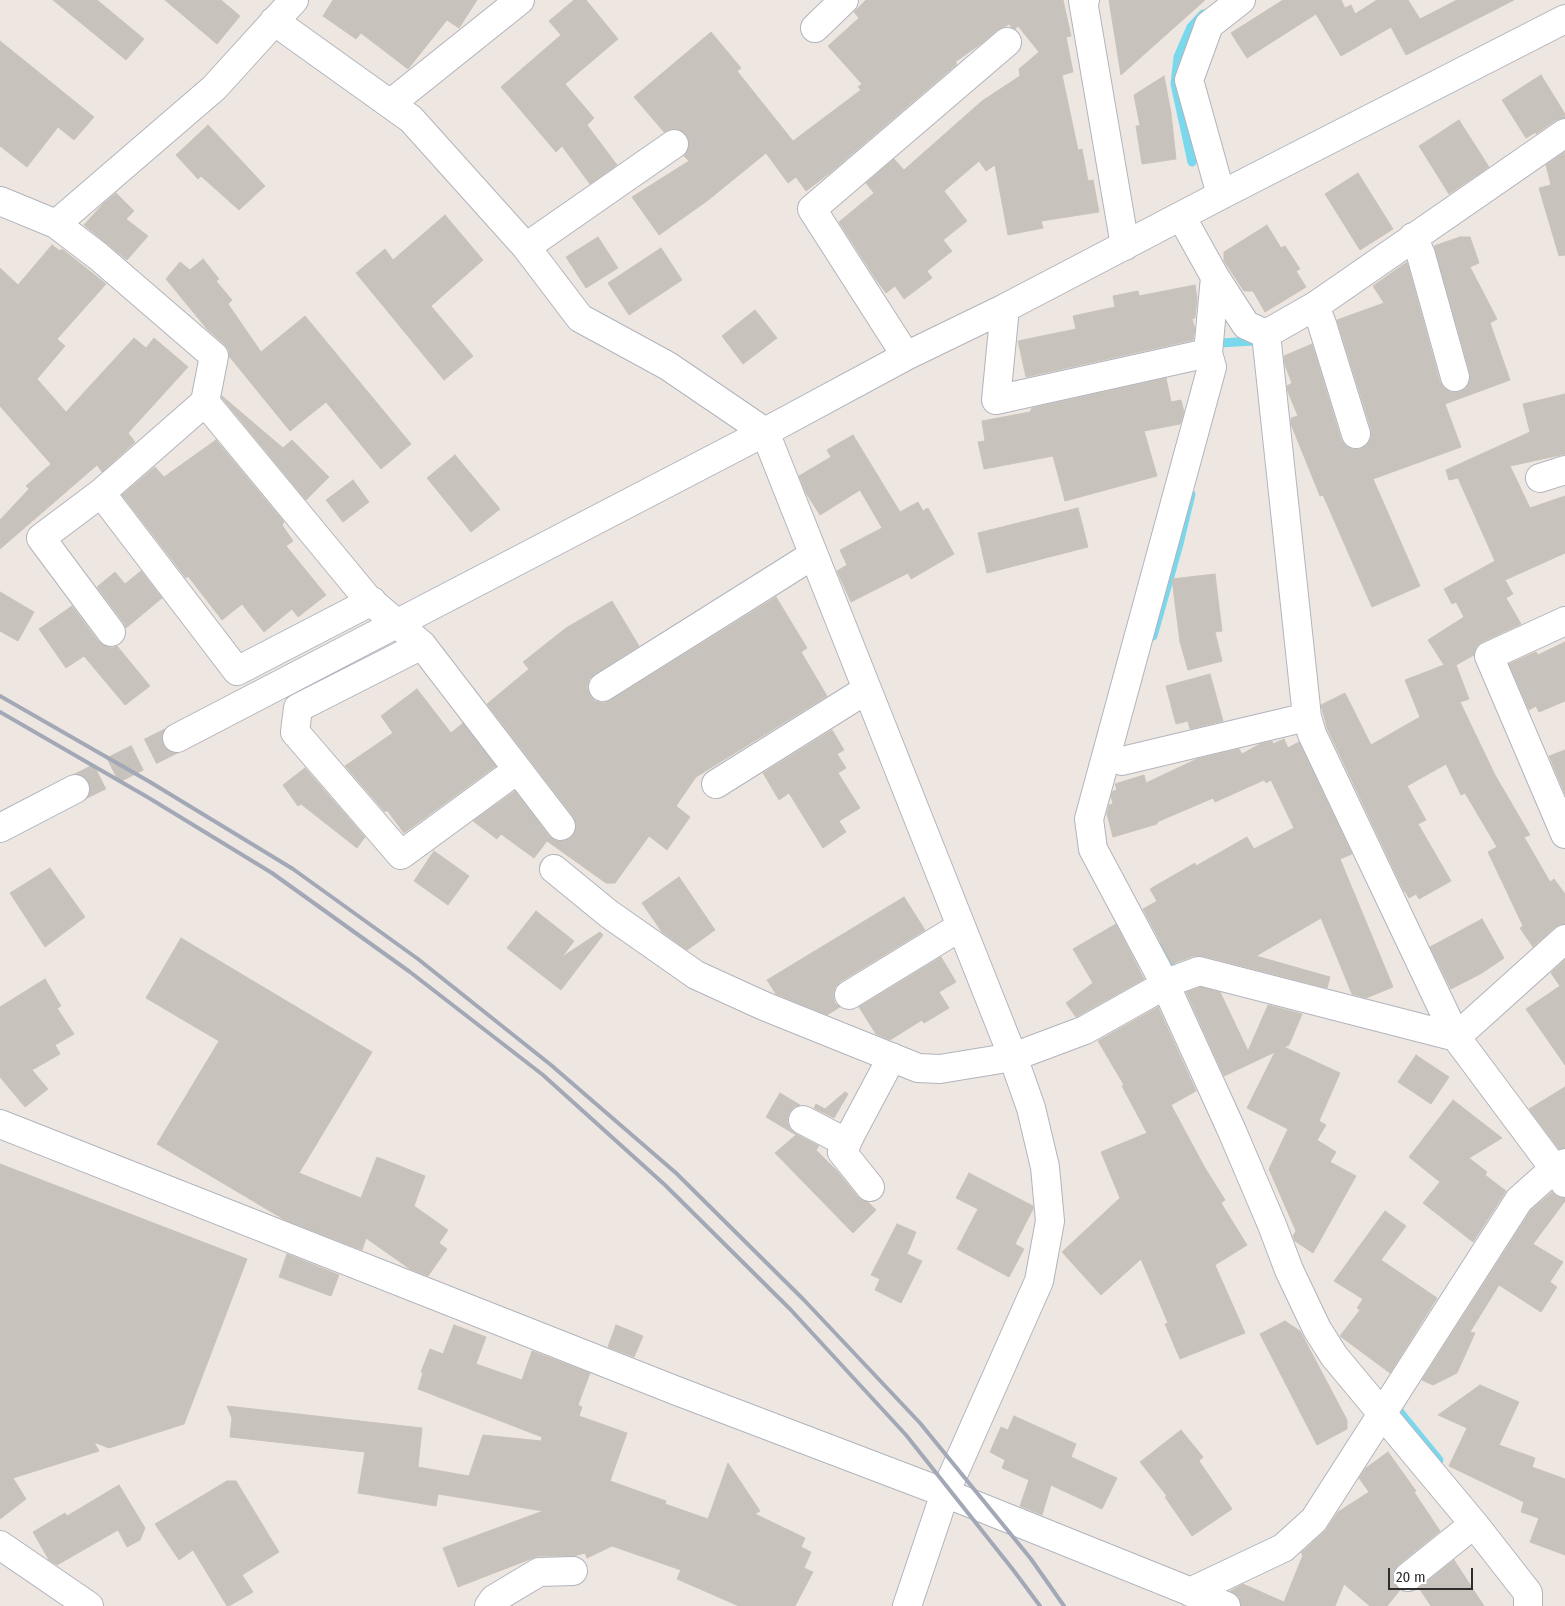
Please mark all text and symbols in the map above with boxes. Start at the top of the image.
scale bar [1390,1558,1475,1590]
text: 20 m [1396,1568,1426,1586]

